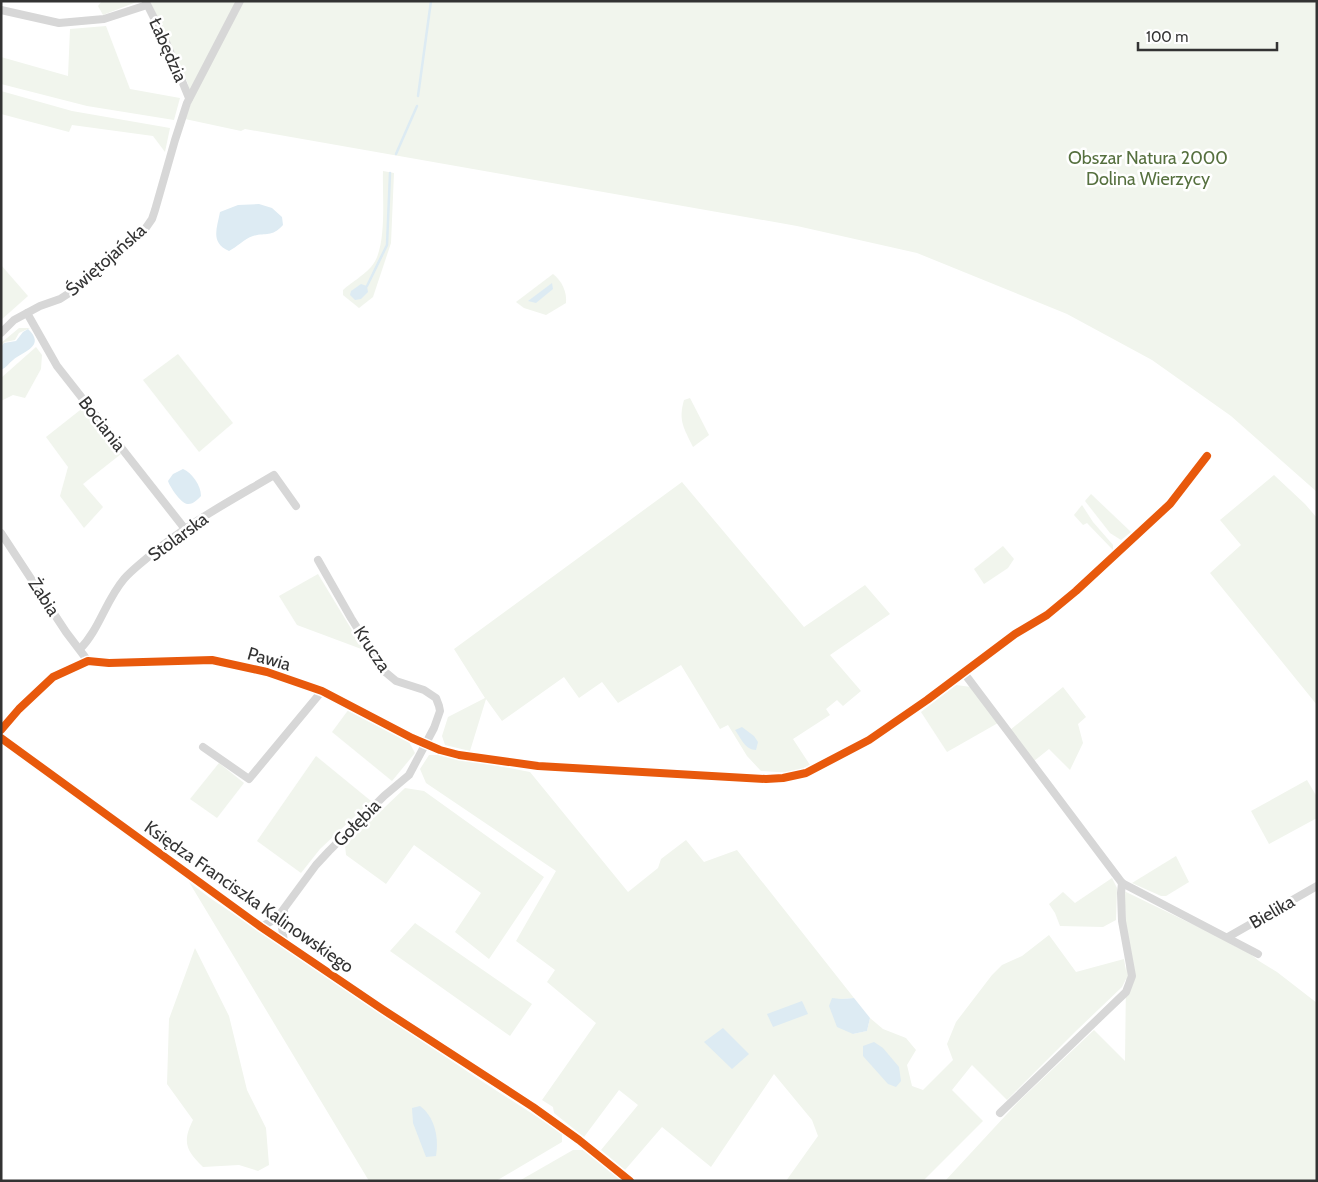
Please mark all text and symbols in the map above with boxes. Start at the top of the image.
street label: Łabędzia [144,15,192,86]
scale bar [1138,20,1277,52]
text: 100 m [1146,28,1188,46]
park label: Obszar Natura 2000 Dolina Wierzycy [1068,147,1228,190]
street label: Świętojańska [61,219,151,301]
street label: Bociania [74,392,131,456]
street label: Stolarska [144,508,213,566]
street label: Żabia [24,574,65,620]
street label: Krucza [349,622,395,676]
street label: Pawia [245,642,293,676]
street label: Gołębia [329,795,385,851]
street label: Księdza Franciszka Kalinowskiego [140,816,358,978]
street label: Bielika [1246,890,1299,934]

